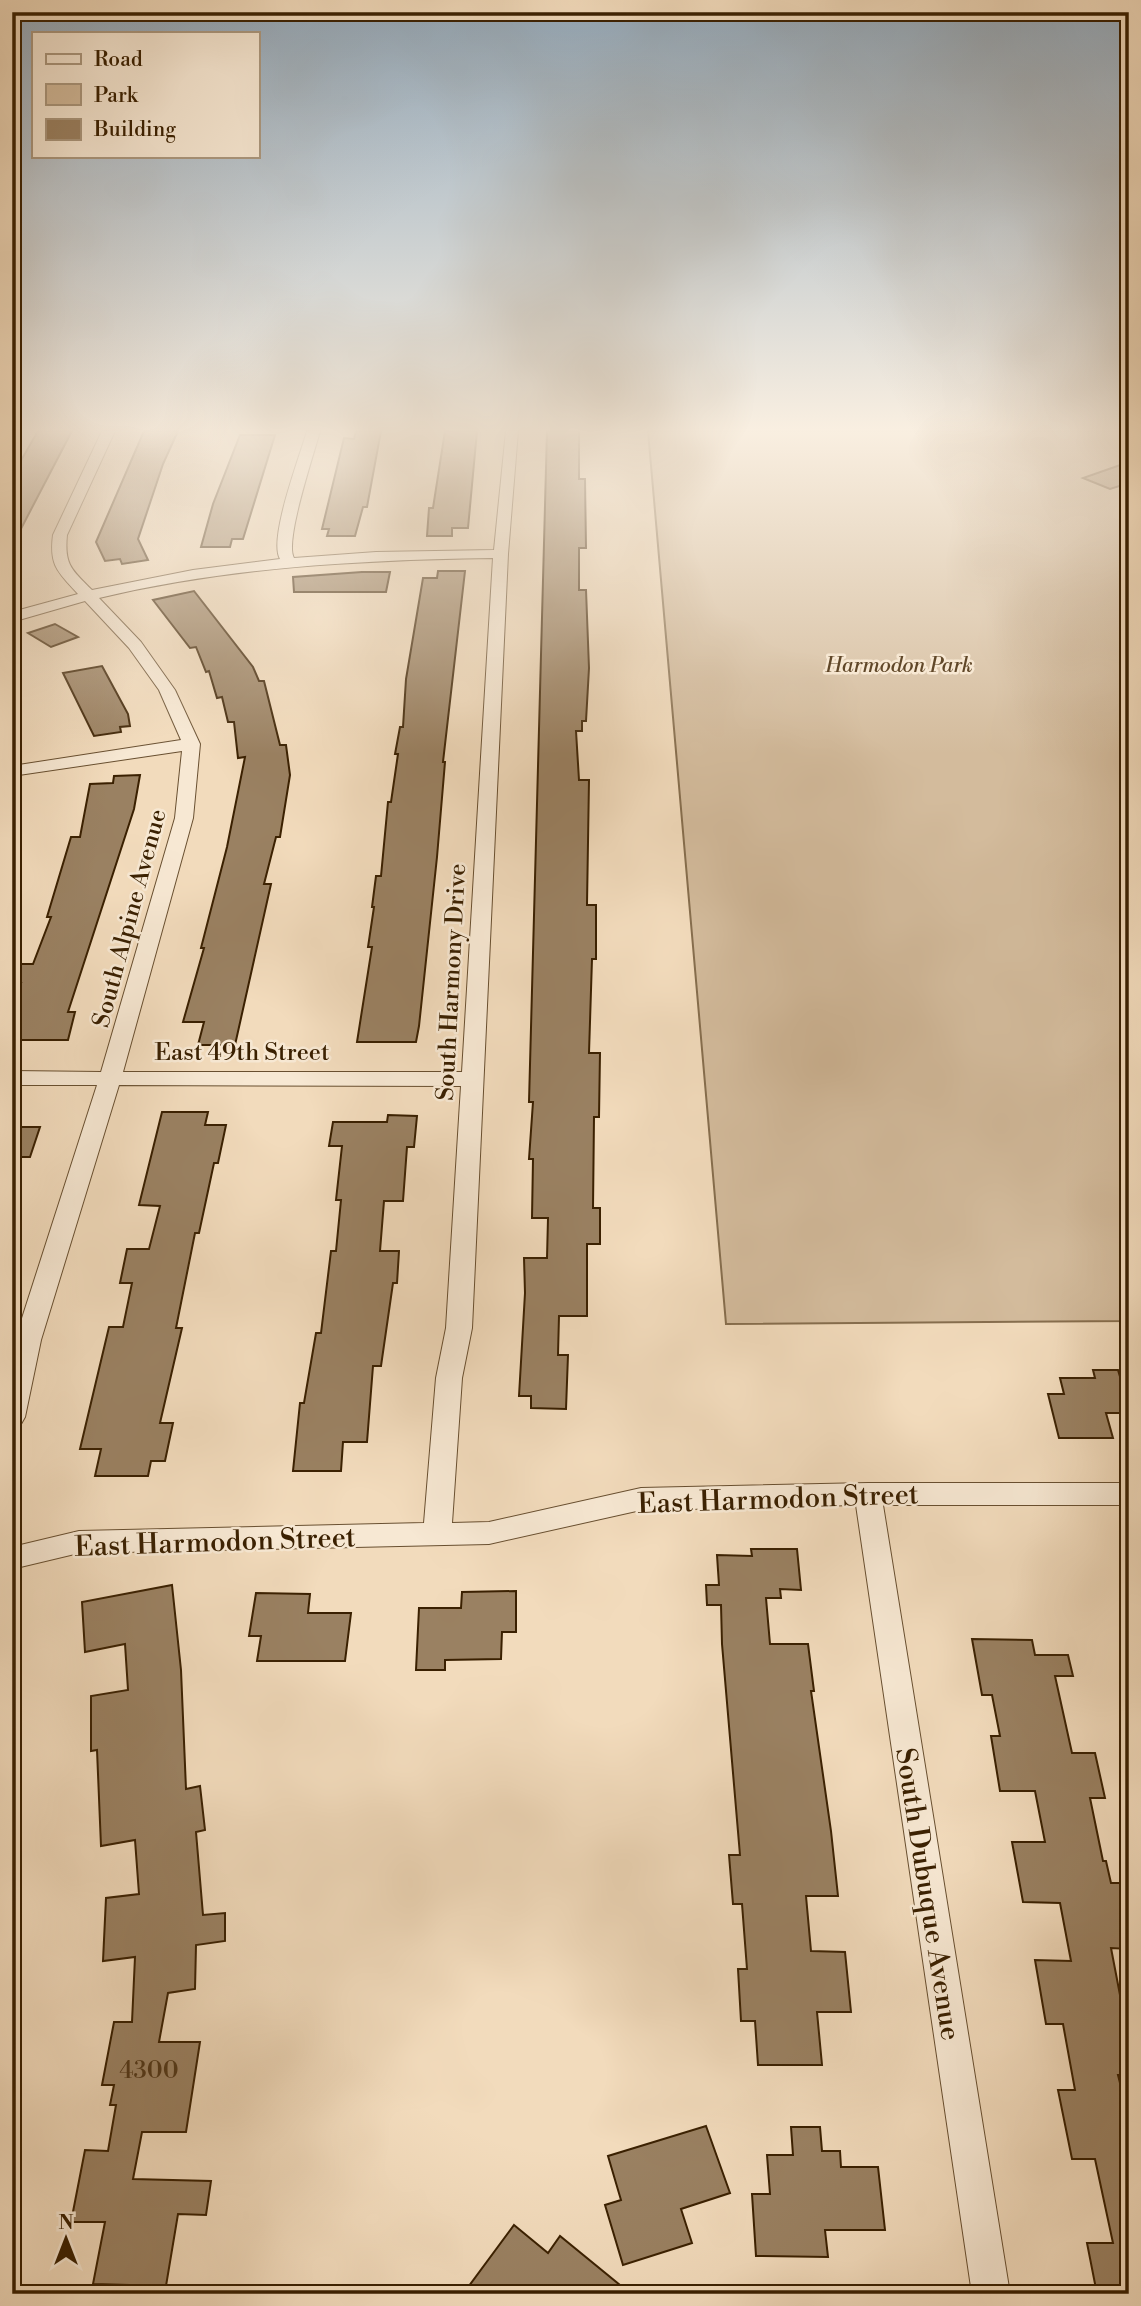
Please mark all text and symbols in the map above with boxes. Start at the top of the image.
legend [32,32,259,158]
text: Road [94,47,143,73]
text: Park [94,83,139,109]
text: Building [93,117,176,143]
park label: Harmodon Park [824,653,973,679]
street label: South Alpine Avenue [86,806,174,1031]
street label: South Harmony Drive [431,863,473,1101]
street label: East 49th Street [155,1038,330,1068]
street label: East Harmodon Street [637,1477,919,1522]
street label: East Harmodon Street [74,1520,356,1565]
street label: South Dubuque Avenue [887,1746,968,2043]
house number: 4300 [119,2056,179,2086]
north arrow [32,2204,102,2274]
text: N [58,2211,74,2235]

